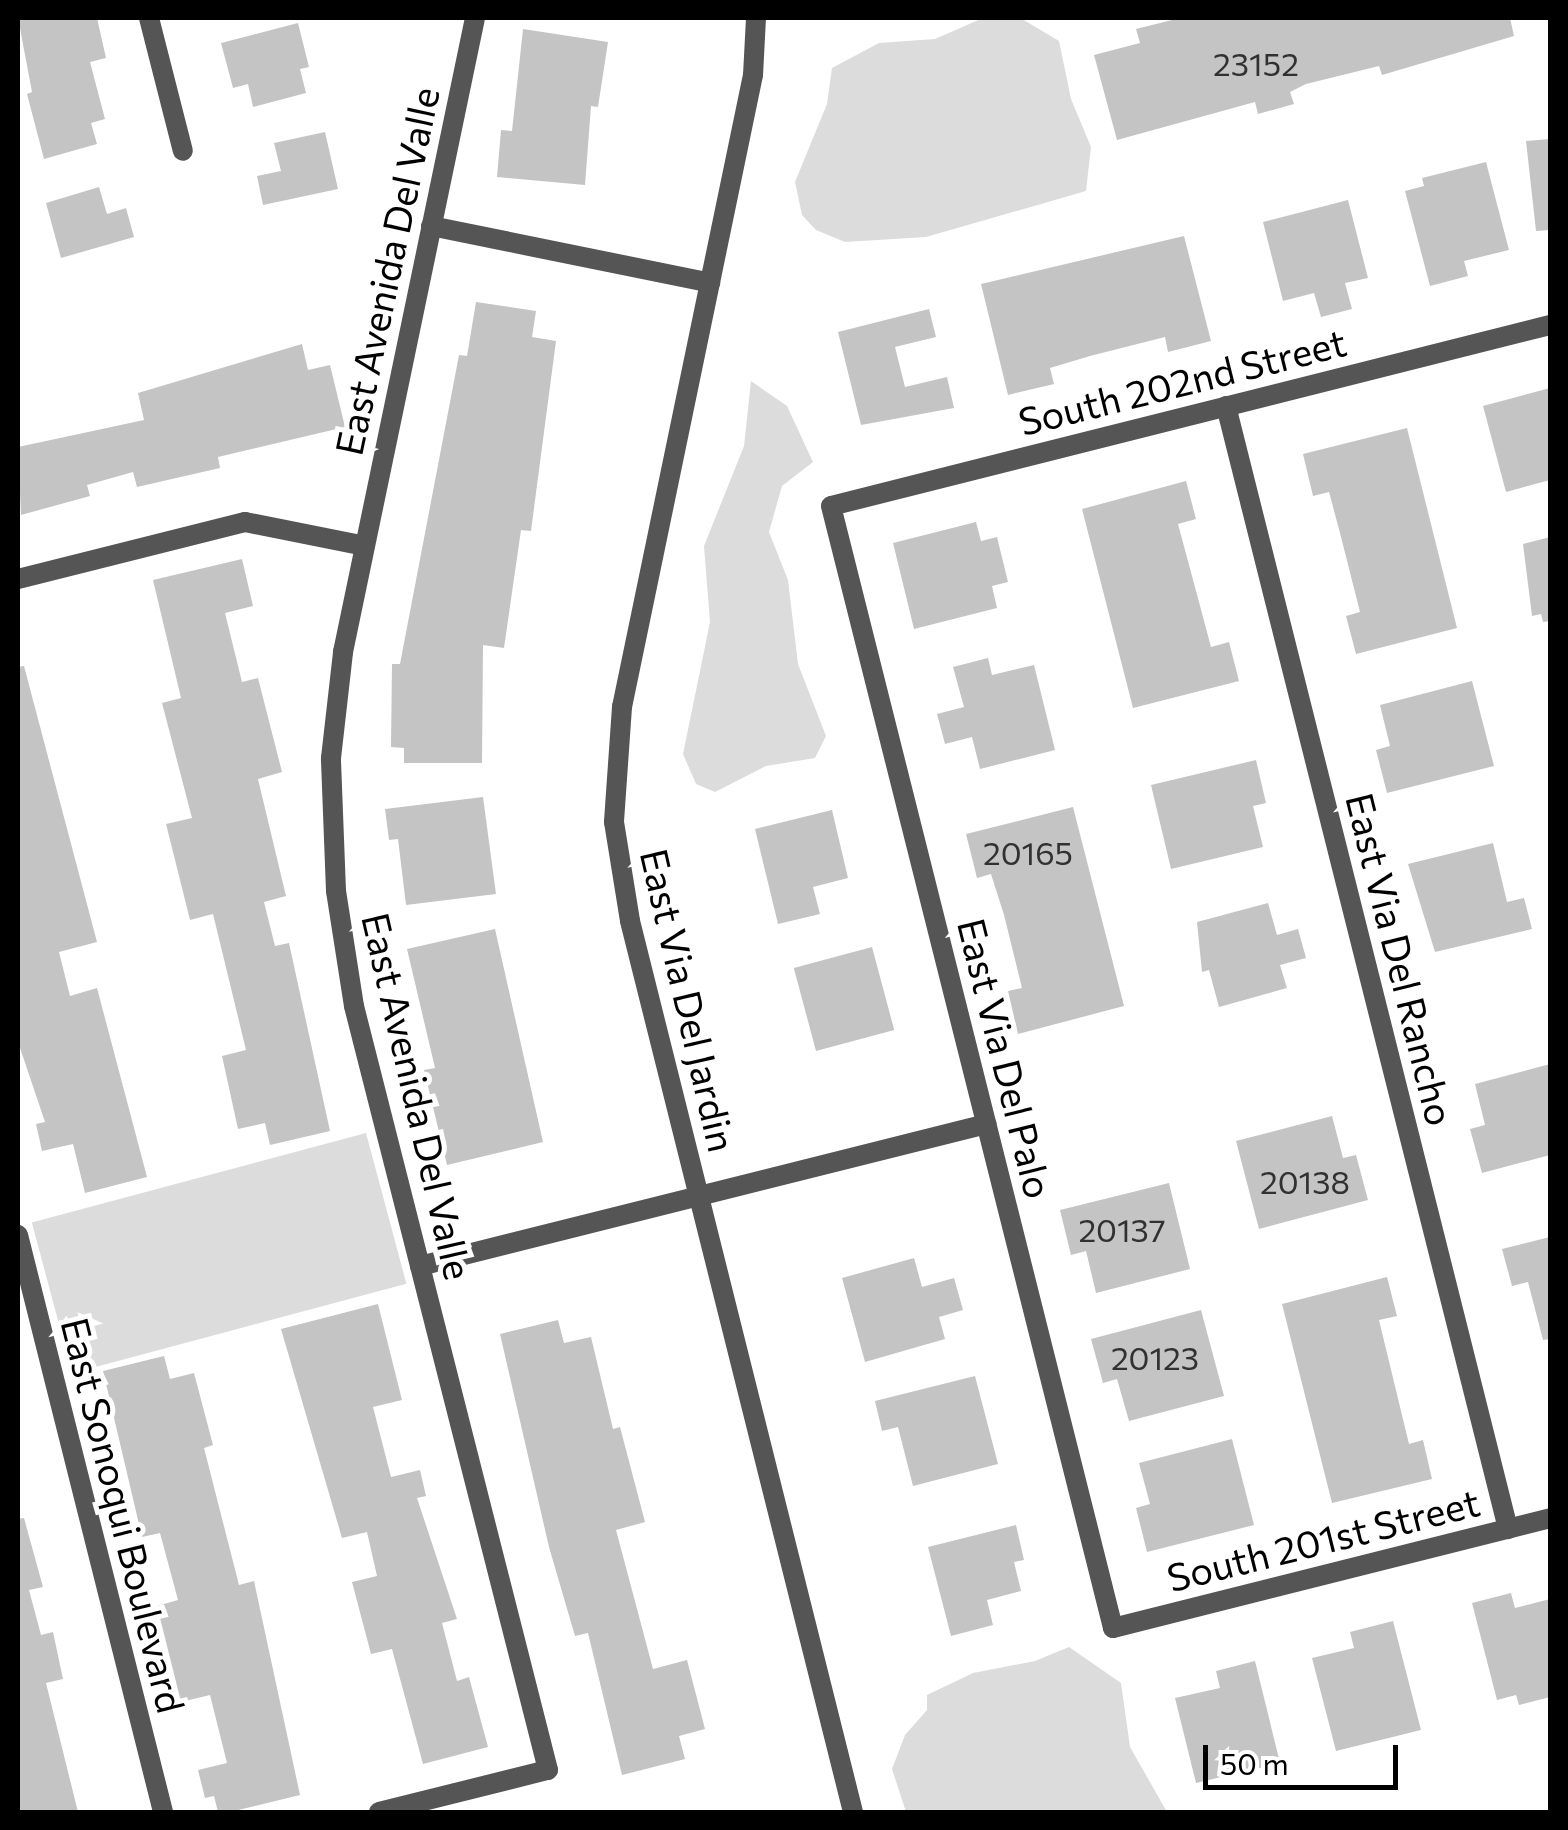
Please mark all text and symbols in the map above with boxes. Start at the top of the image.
house number: 23152 [1213,44,1299,82]
street label: East Avenida Del Valle [325,83,447,459]
street label: South 202nd Street [1013,318,1351,444]
street label: East Via Del Rancho [1338,788,1464,1130]
house number: 20165 [983,833,1073,871]
street label: East Via Del Jardin [632,844,746,1156]
street label: East Avenida Del Valle [354,908,482,1284]
street label: East Via Del Palo [949,913,1063,1203]
house number: 20138 [1260,1162,1350,1200]
house number: 20137 [1078,1210,1166,1248]
street label: East Sonoqui Boulevard [53,1313,195,1717]
house number: 20123 [1111,1338,1199,1376]
street label: South 201st Street [1162,1478,1484,1600]
scale bar [1208,1725,1403,1787]
text: 50 m [1220,1744,1289,1781]

